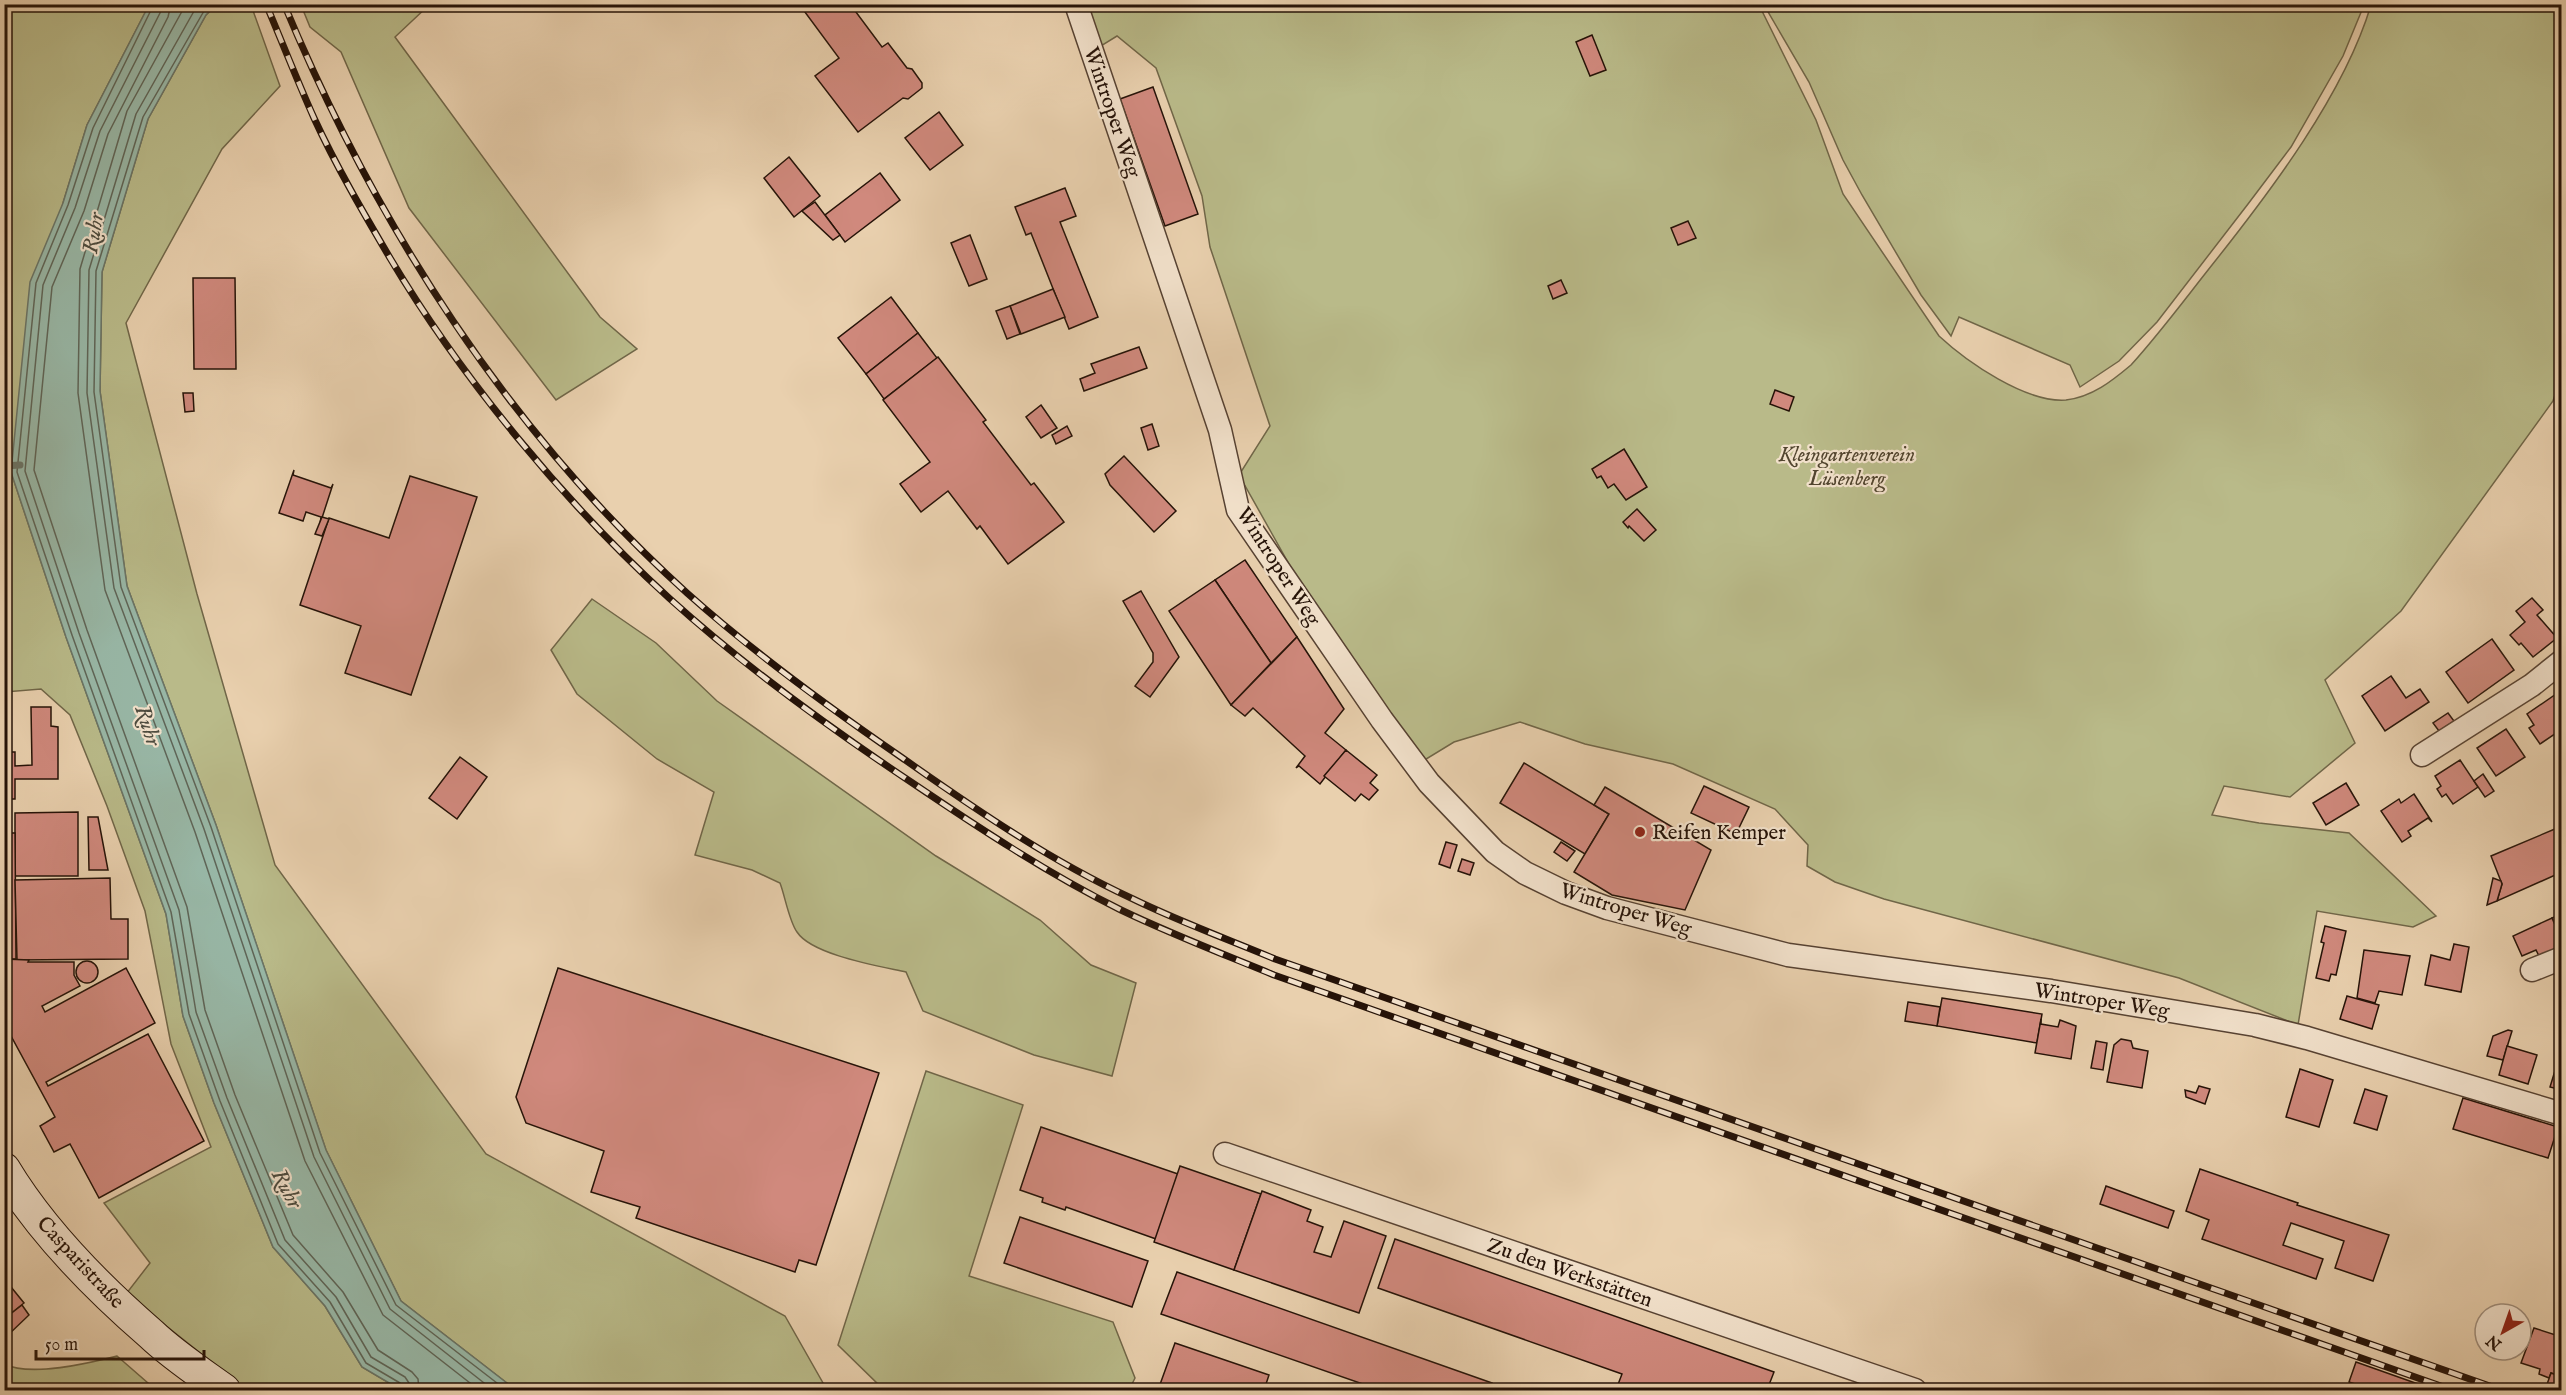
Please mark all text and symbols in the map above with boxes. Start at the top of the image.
street label: Wintroper Weg [1077,44,1147,182]
water label: Ruhr [77,209,111,256]
park label: Kleingartenverein Lüsenberg [1778,442,1915,493]
street label: Wintroper Weg [1229,502,1327,632]
water label: Ruhr [127,702,167,751]
place label: Reifen Kemper [1652,820,1786,847]
marker: Reifen Kemper [1633,825,1647,839]
street label: Wintroper Weg [1556,878,1695,943]
street label: Wintroper Weg [2032,977,2172,1026]
water label: Ruhr [264,1164,309,1215]
street label: Casparistraße [30,1211,130,1315]
street label: Zu den Werkstätten [1483,1232,1656,1314]
north arrow [2473,1302,2533,1362]
scale bar [36,1323,204,1361]
text: N [2483,1330,2507,1355]
text: 50 m [45,1334,78,1357]

